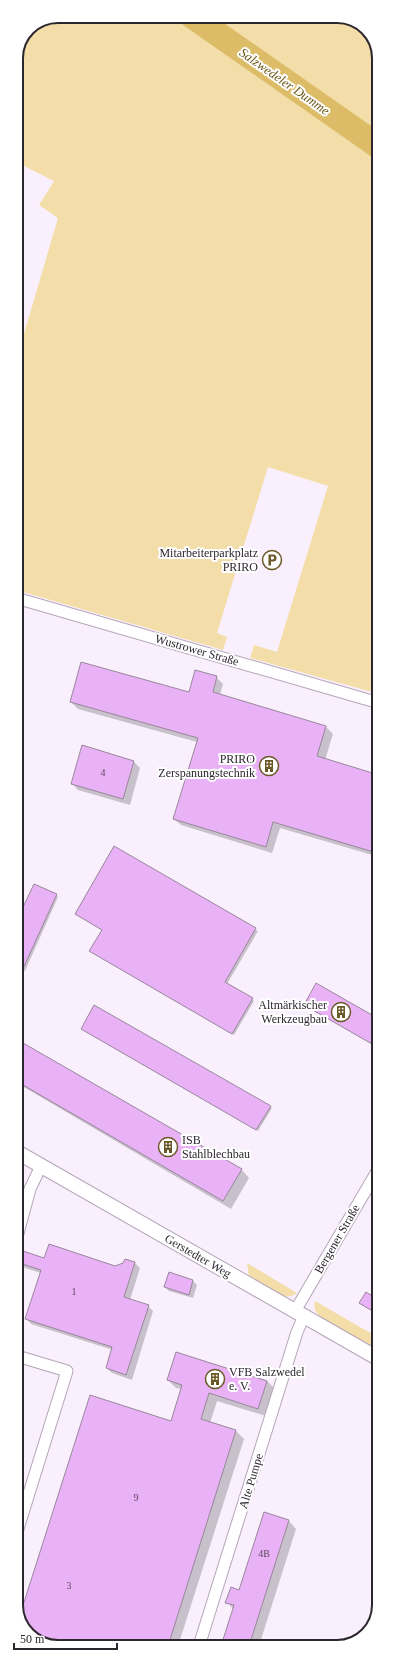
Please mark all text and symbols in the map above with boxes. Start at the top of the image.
water label: Salzwedeler Dumme [237,45,333,118]
place label: Mitarbeiterparkplatz PRIRO [159,546,258,574]
parking icon: Mitarbeiterparkplatz PRIRO [261,549,283,571]
street label: Wustrower Straße [153,631,241,669]
place label: PRIRO Zerspanungstechnik [158,752,255,780]
building icon: PRIRO Zerspanungstechnik [258,755,280,777]
house number: 4 [101,767,106,778]
place label: Altmärkischer Werkzeugbau [258,998,327,1026]
building icon: Altmärkischer Werkzeugbau [330,1001,352,1023]
place label: ISB Stahlblechbau [182,1133,250,1161]
building icon: ISB Stahlblechbau [157,1136,179,1158]
street label: Bergener Straße [312,1202,362,1276]
street label: Gerstedter Weg [162,1231,234,1281]
house number: 1 [72,1286,77,1297]
place label: VFB Salzwedel e. V. [229,1365,305,1393]
building icon: VFB Salzwedel e. V. [204,1368,226,1390]
street label: Alte Pumpe [236,1452,266,1510]
house number: 9 [134,1492,139,1503]
house number: 4B [258,1548,270,1559]
house number: 3 [67,1580,72,1591]
scale bar [14,1625,117,1651]
text: 50 m [20,1632,45,1646]

